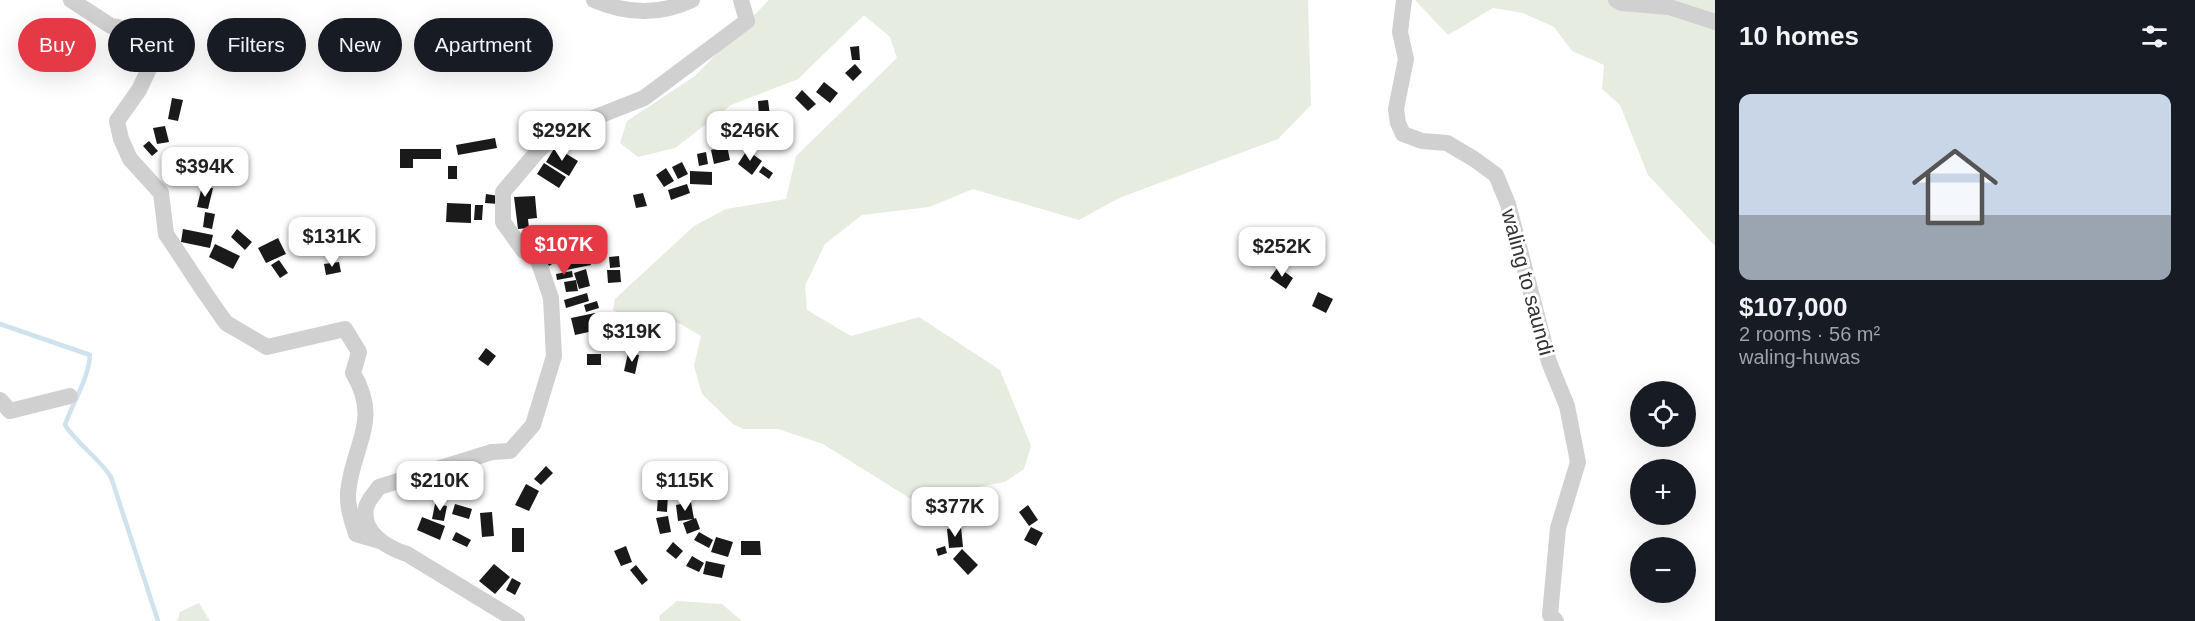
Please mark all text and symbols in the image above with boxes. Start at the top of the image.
chip: Buy [18,18,96,72]
chip: Rent [108,18,195,72]
chip: Filters [207,18,306,72]
chip: New [318,18,402,72]
chip: Apartment [414,18,553,72]
icon: filters [2138,20,2171,53]
text: 10 homes [1739,21,1859,51]
pin: $292K [520,111,604,162]
pin: $246K [708,111,792,162]
text: $292K [533,119,591,141]
text: $246K [721,119,779,141]
icon: home [1901,133,2009,241]
pin: $394K [163,147,247,198]
text: $394K [176,155,234,177]
street label: waling to saundi [1497,205,1559,358]
pin: $131K [290,217,374,268]
text: $131K [303,225,361,247]
pin: $107K [522,225,606,276]
pin: $252K [1240,227,1324,278]
text: $107K [535,233,593,255]
text: $252K [1253,235,1311,257]
text: $107,000 [1739,292,1847,322]
pin: $319K [590,312,674,363]
text: $319K [603,320,661,342]
text: 2 rooms · 56 m² [1739,323,1880,345]
text: waling-huwas [1739,346,1860,368]
map controls [1630,381,1696,603]
button: locate [1630,381,1696,447]
button: + [1630,459,1696,525]
pin: $210K [398,461,482,512]
pin: $115K [643,461,727,512]
text: $210K [411,469,469,491]
text: $115K [656,469,714,491]
pin: $377K [913,487,997,538]
text: $377K [926,495,984,517]
button: − [1630,537,1696,603]

